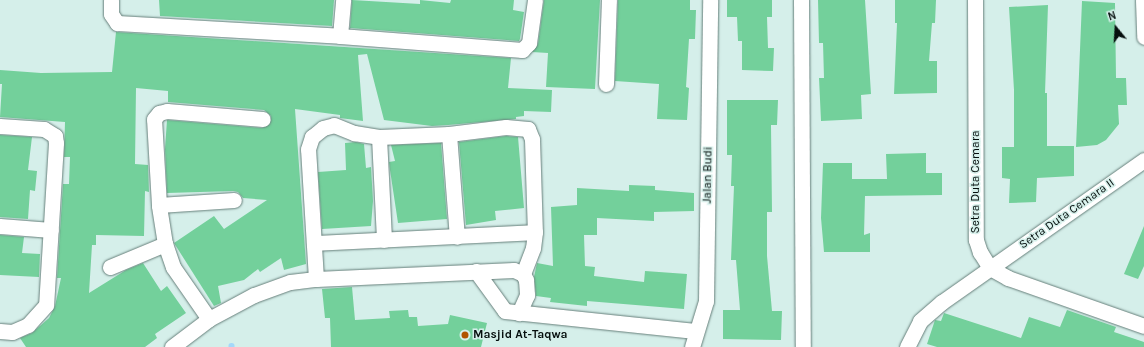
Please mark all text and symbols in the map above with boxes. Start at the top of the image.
north arrow [1096,8,1136,48]
text: N [1106,9,1118,24]
street label: Setra Duta Cemara [969,130,983,234]
street label: Jalan Budi [700,146,716,204]
street label: Setra Duta Cemara II [1017,176,1117,252]
place label: Masjid At-Taqwa [473,328,568,342]
marker: Masjid At-Taqwa [460,330,470,340]

